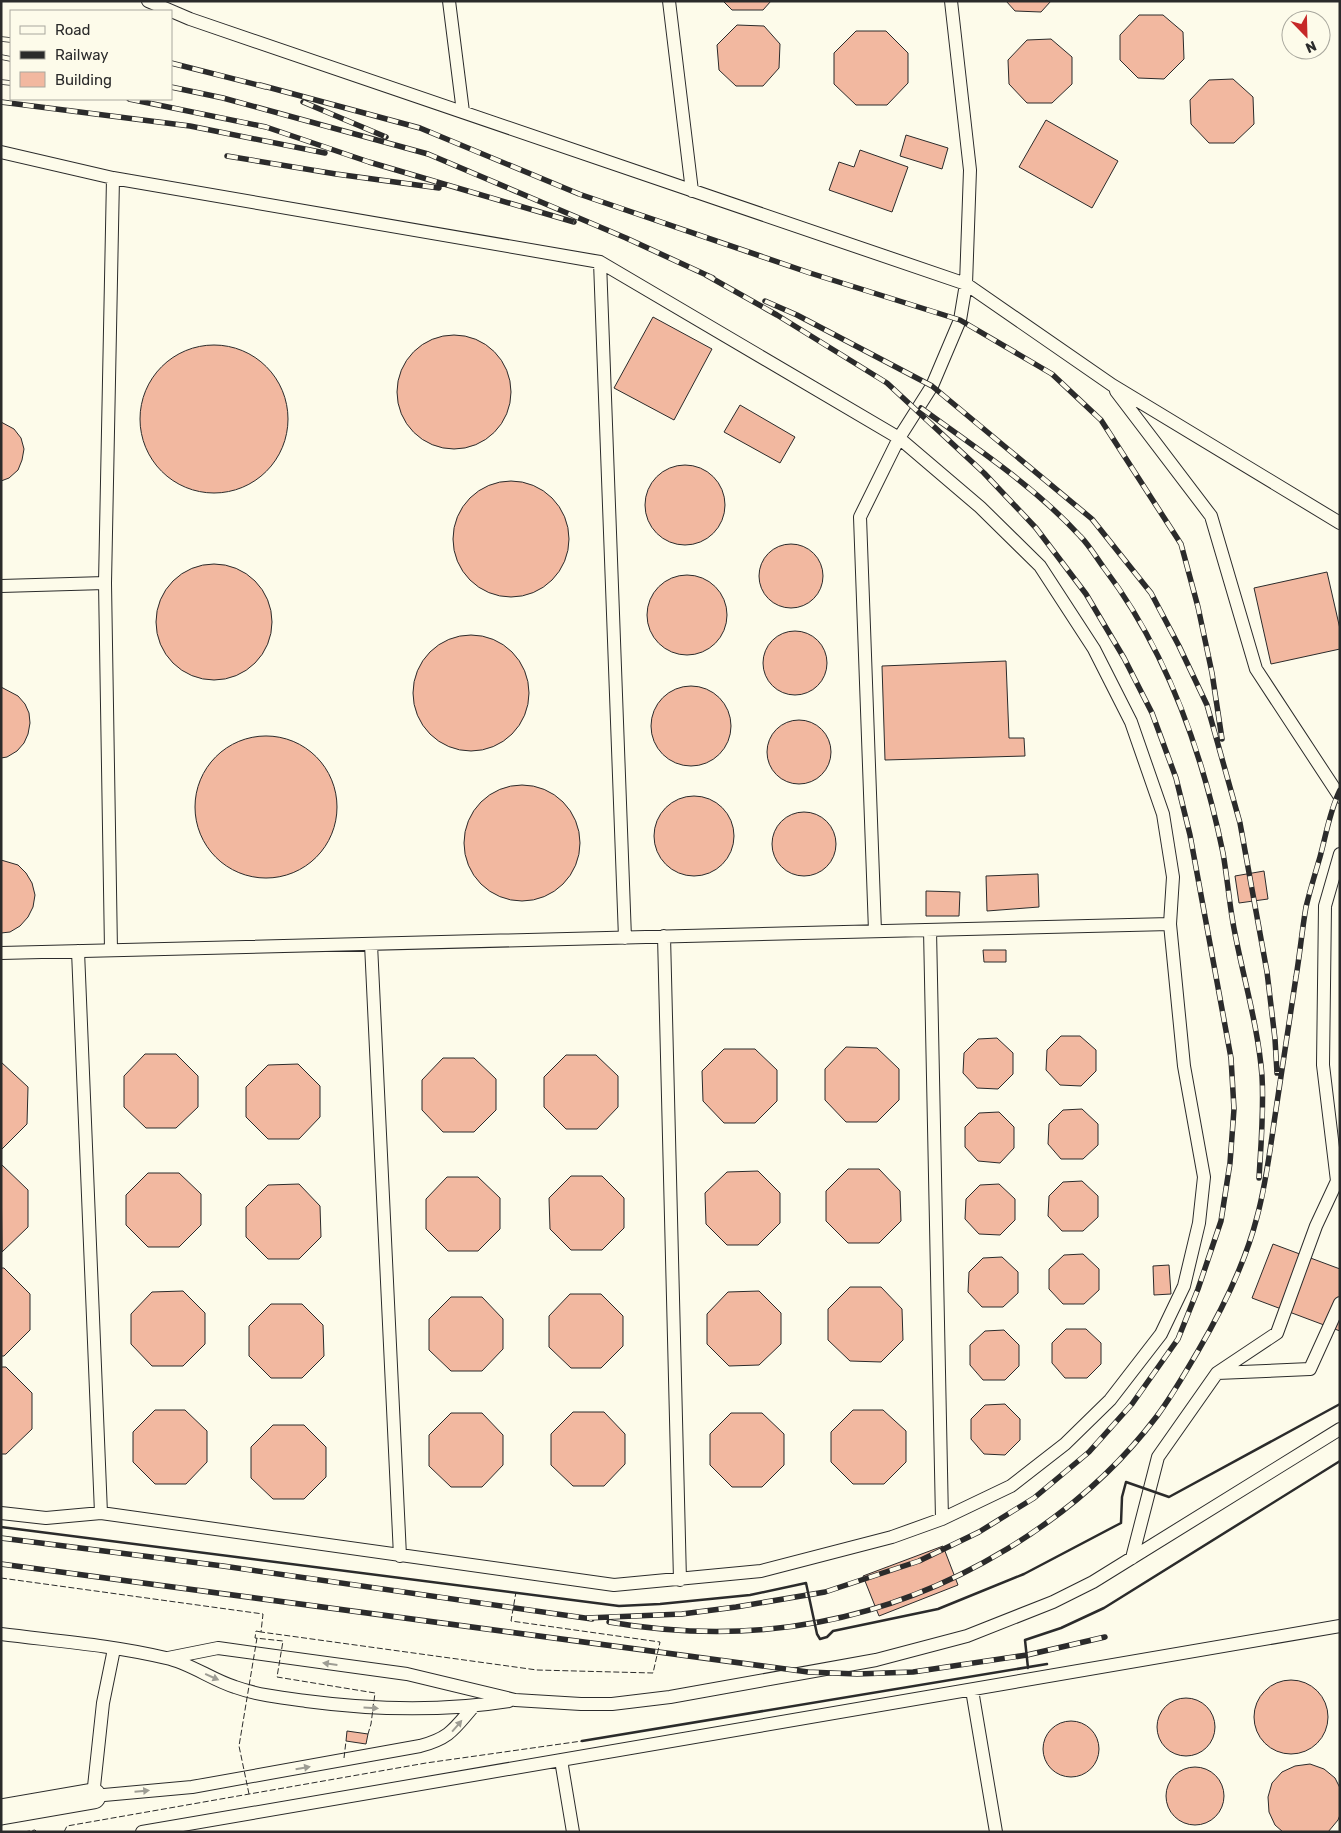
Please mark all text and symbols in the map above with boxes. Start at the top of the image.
legend [10,10,172,100]
north arrow [1281,10,1331,60]
text: Road [55,21,91,39]
text: N [1303,37,1319,56]
text: Railway [55,46,109,64]
text: Building [55,71,112,89]
one-way arrow [322,1660,338,1668]
one-way arrow [205,1674,219,1682]
one-way arrow [363,1705,379,1713]
one-way arrow [451,1719,462,1732]
one-way arrow [295,1764,311,1772]
one-way arrow [134,1787,150,1795]

